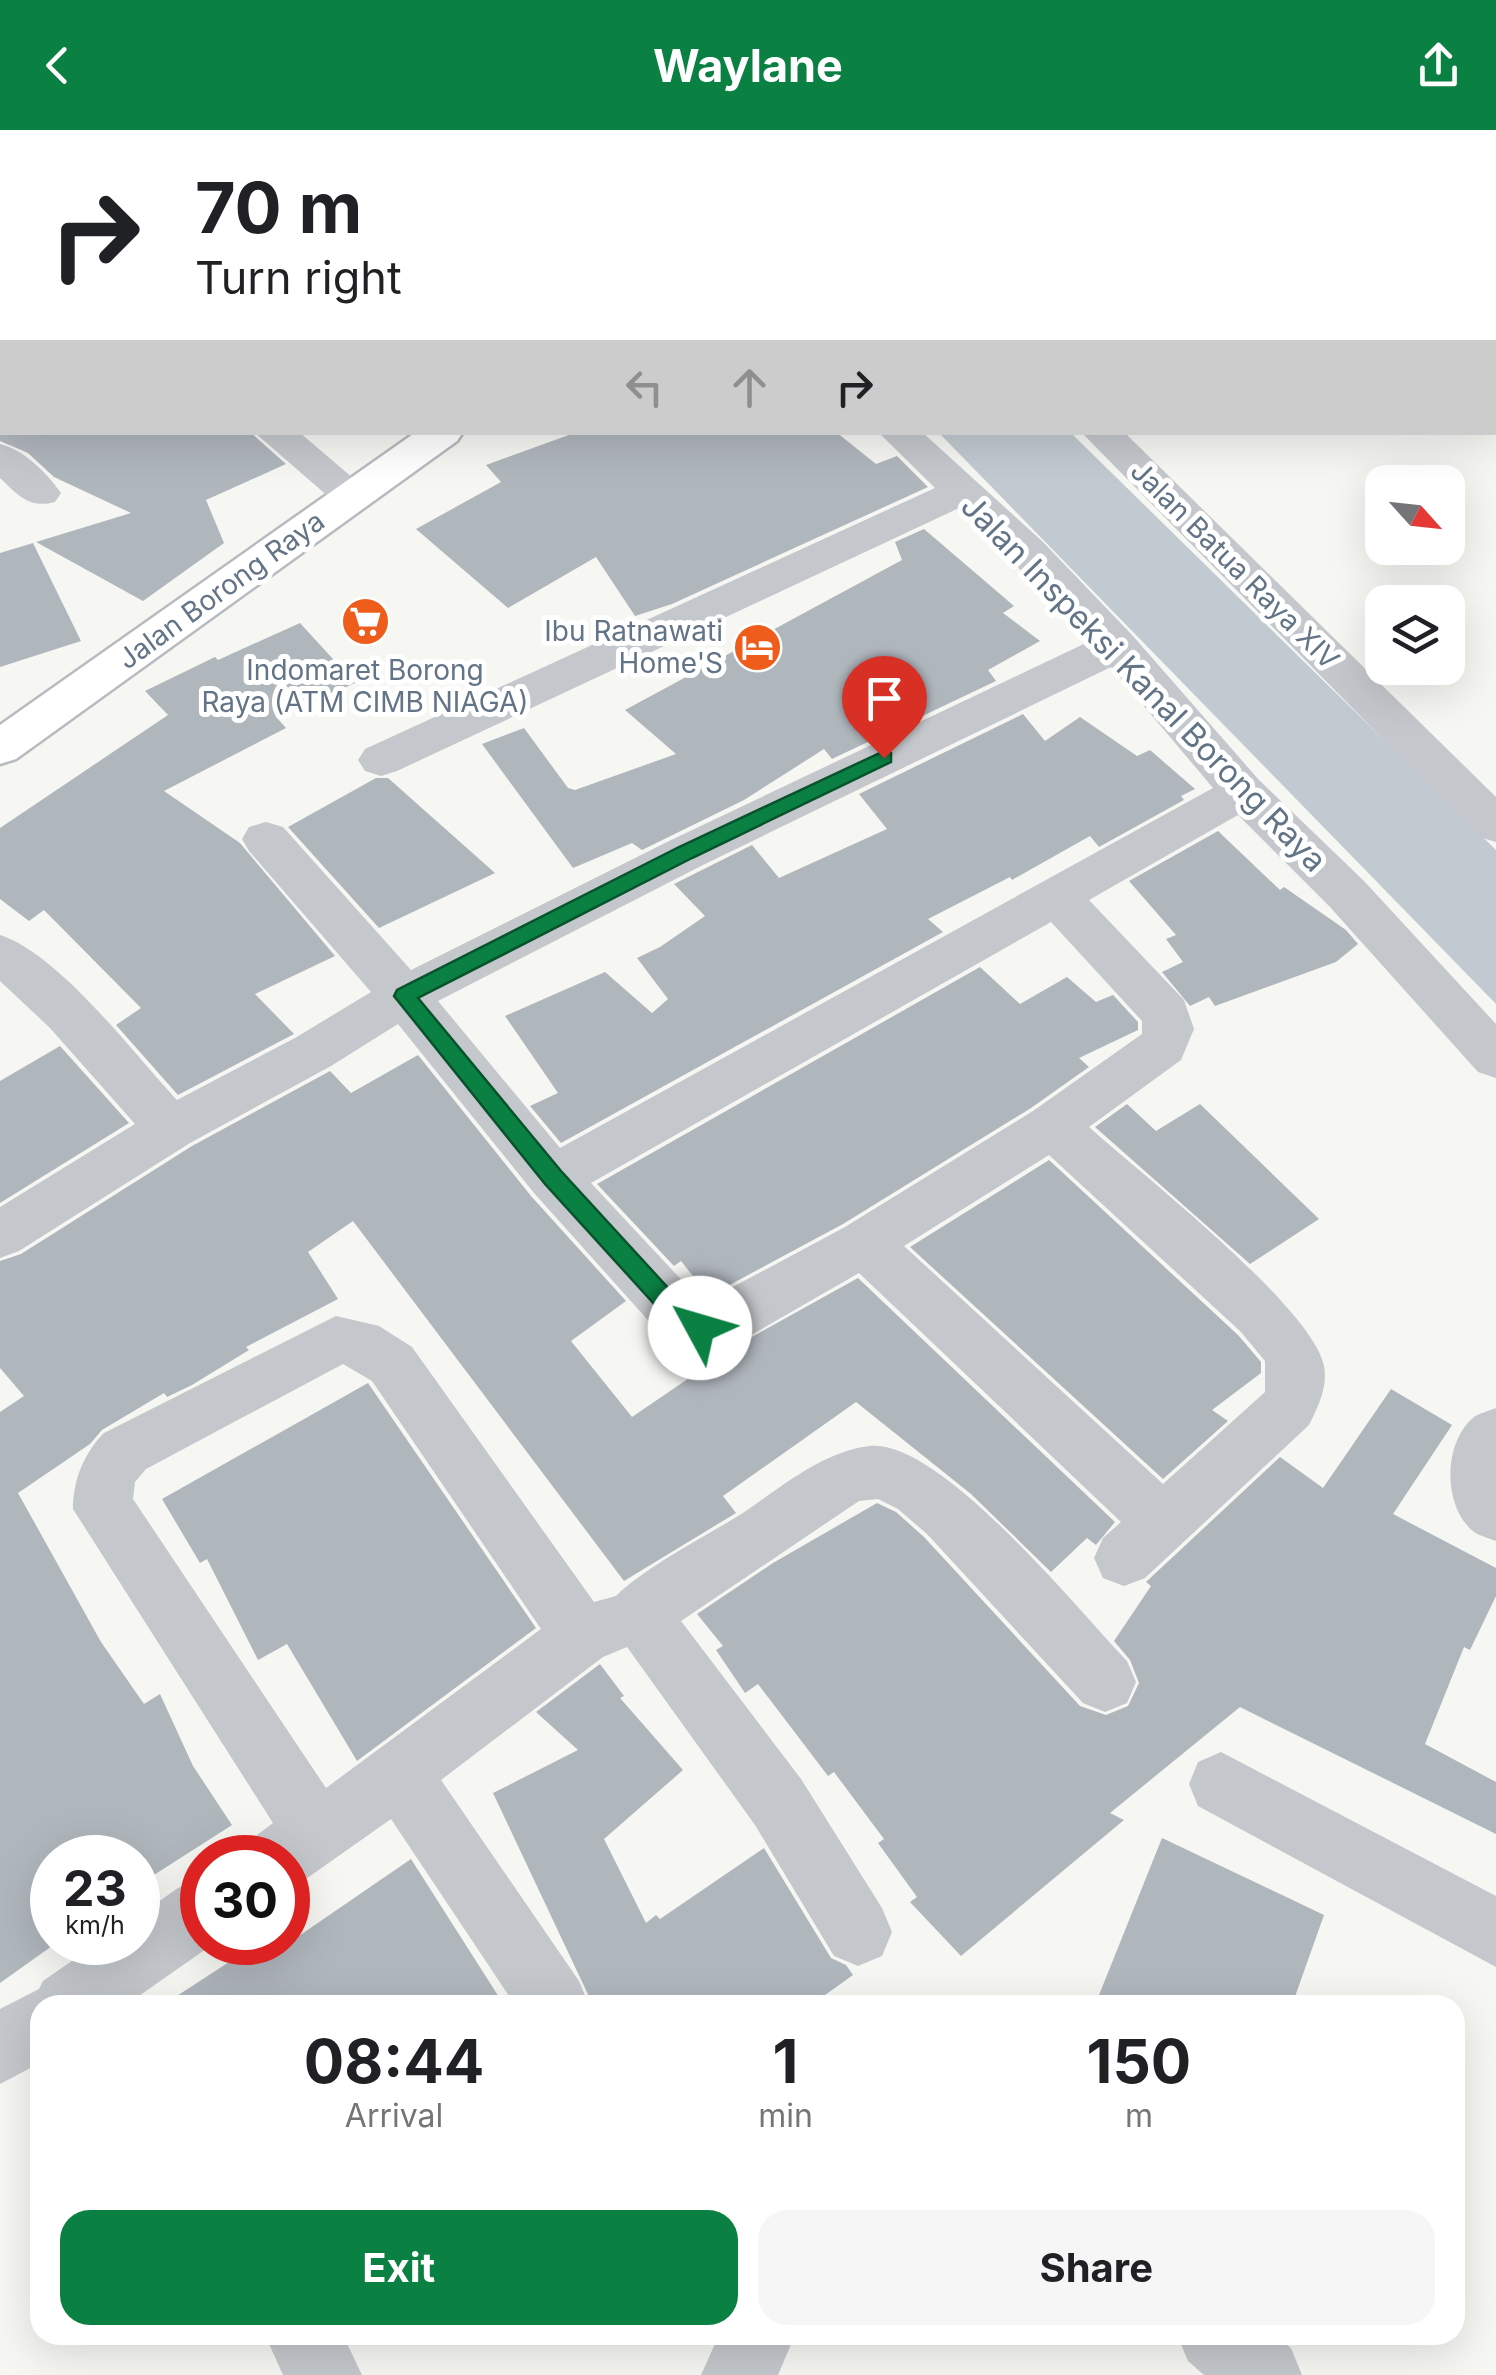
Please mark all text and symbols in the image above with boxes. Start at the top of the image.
icon: back [30,38,85,93]
text: Waylane [653,38,843,93]
icon: share [1411,38,1466,93]
text: 70 m [195,165,362,250]
icon: right [30,170,160,300]
text: Turn right [195,250,402,305]
icon: left [617,360,672,415]
icon: ahead [722,360,777,415]
icon: right [827,360,882,415]
street label: Jalan Batua Raya XIV [1124,454,1346,676]
north arrow [1365,465,1465,565]
map controls [1365,465,1465,685]
street label: Jalan Inspeksi Kanal Borong Raya [953,486,1335,880]
street label: Jalan Borong Raya [111,504,331,676]
button: layers [1365,585,1465,685]
supermarket icon: Indomaret Borong Raya (ATM CIMB NIAGA) [339,596,391,648]
place label: Ibu Ratnawati Home'S [544,614,723,680]
hotel icon: Ibu Ratnawati Home'S [732,621,784,673]
place label: Indomaret Borong Raya (ATM CIMB NIAGA) [201,653,529,719]
pin [842,656,927,759]
icon: arrive [857,671,912,726]
position arrow [648,1276,752,1380]
speed limit sign: 30 [180,1835,310,1965]
text: 23 [63,1858,127,1918]
text: km/h [65,1910,125,1940]
text: 08:44 [304,2025,484,2097]
text: 1 [773,2025,798,2097]
text: 150 [1087,2025,1191,2097]
text: Arrival [345,2096,443,2135]
text: min [758,2096,813,2135]
text: m [1125,2096,1153,2135]
button: Exit [60,2210,738,2325]
button: Share [758,2210,1435,2325]

